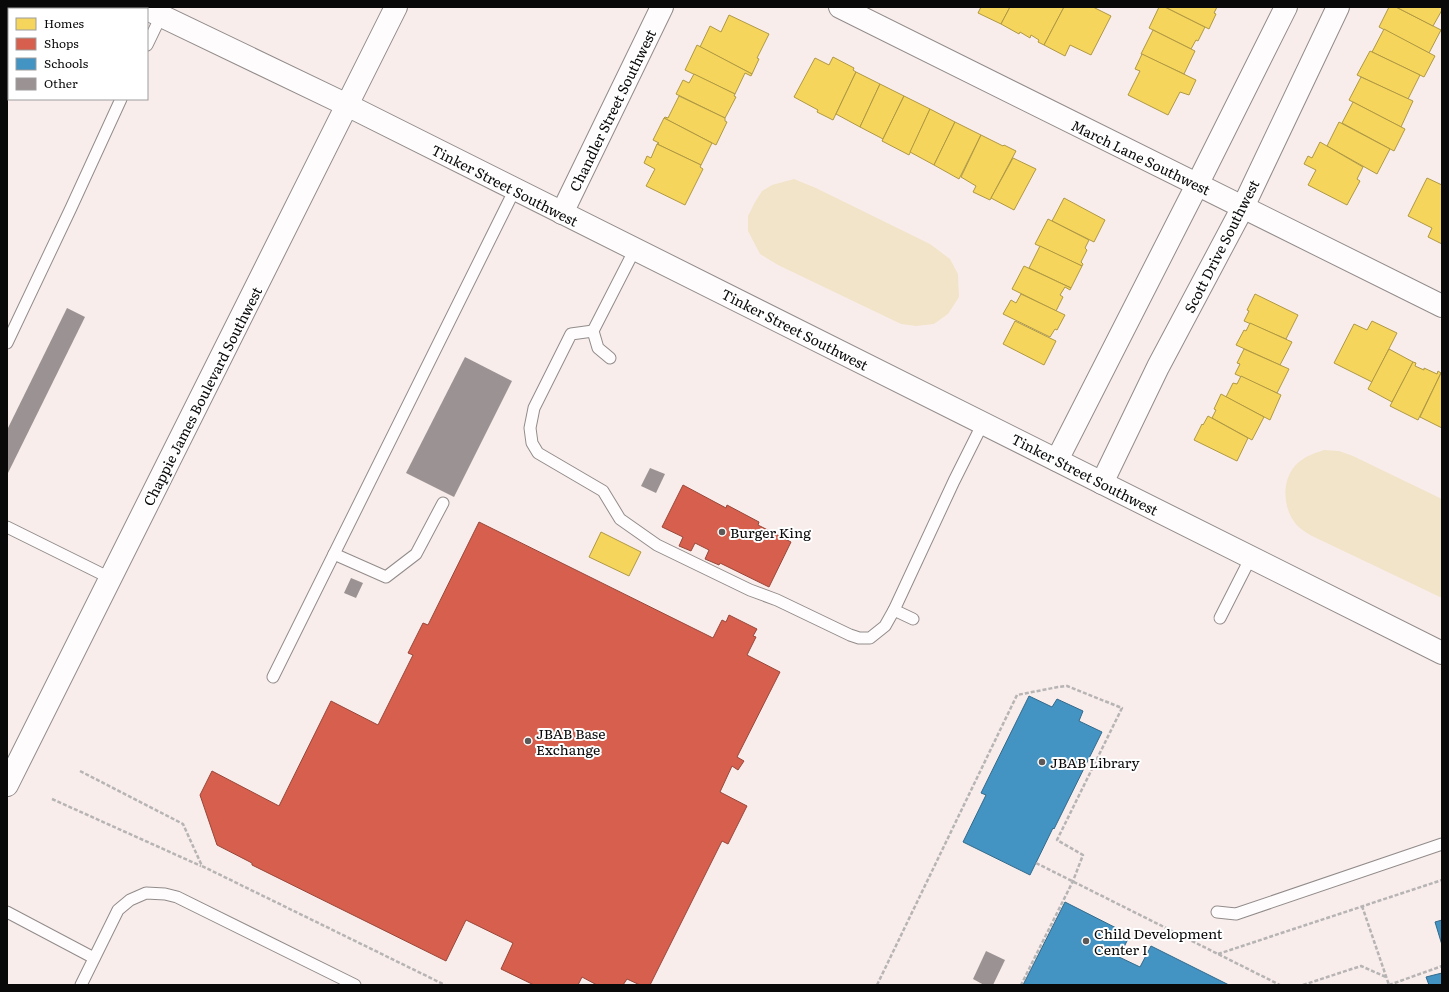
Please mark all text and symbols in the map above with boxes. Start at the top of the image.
legend [8,8,148,100]
text: Homes [44,14,84,32]
street label: Chandler Street Southwest [564,25,660,194]
text: Shops [44,34,79,52]
text: Schools [44,54,89,72]
text: Other [44,74,78,92]
street label: March Lane Southwest [1068,115,1214,200]
street label: Tinker Street Southwest [428,139,582,231]
street label: Scott Drive Southwest [1179,176,1263,316]
street label: Chappie James Boulevard Southwest [138,283,266,509]
street label: Tinker Street Southwest [718,283,872,375]
street label: Tinker Street Southwest [1008,428,1162,520]
place label: Burger King [730,522,811,542]
marker: Burger King [717,527,727,537]
place label: JBAB Base Exchange [536,723,605,759]
marker: JBAB Base Exchange [523,736,533,746]
place label: JBAB Library [1050,752,1140,772]
marker: JBAB Library [1037,757,1047,767]
place label: Child Development Center I [1094,923,1223,959]
marker: Child Development Center I [1081,936,1091,946]

